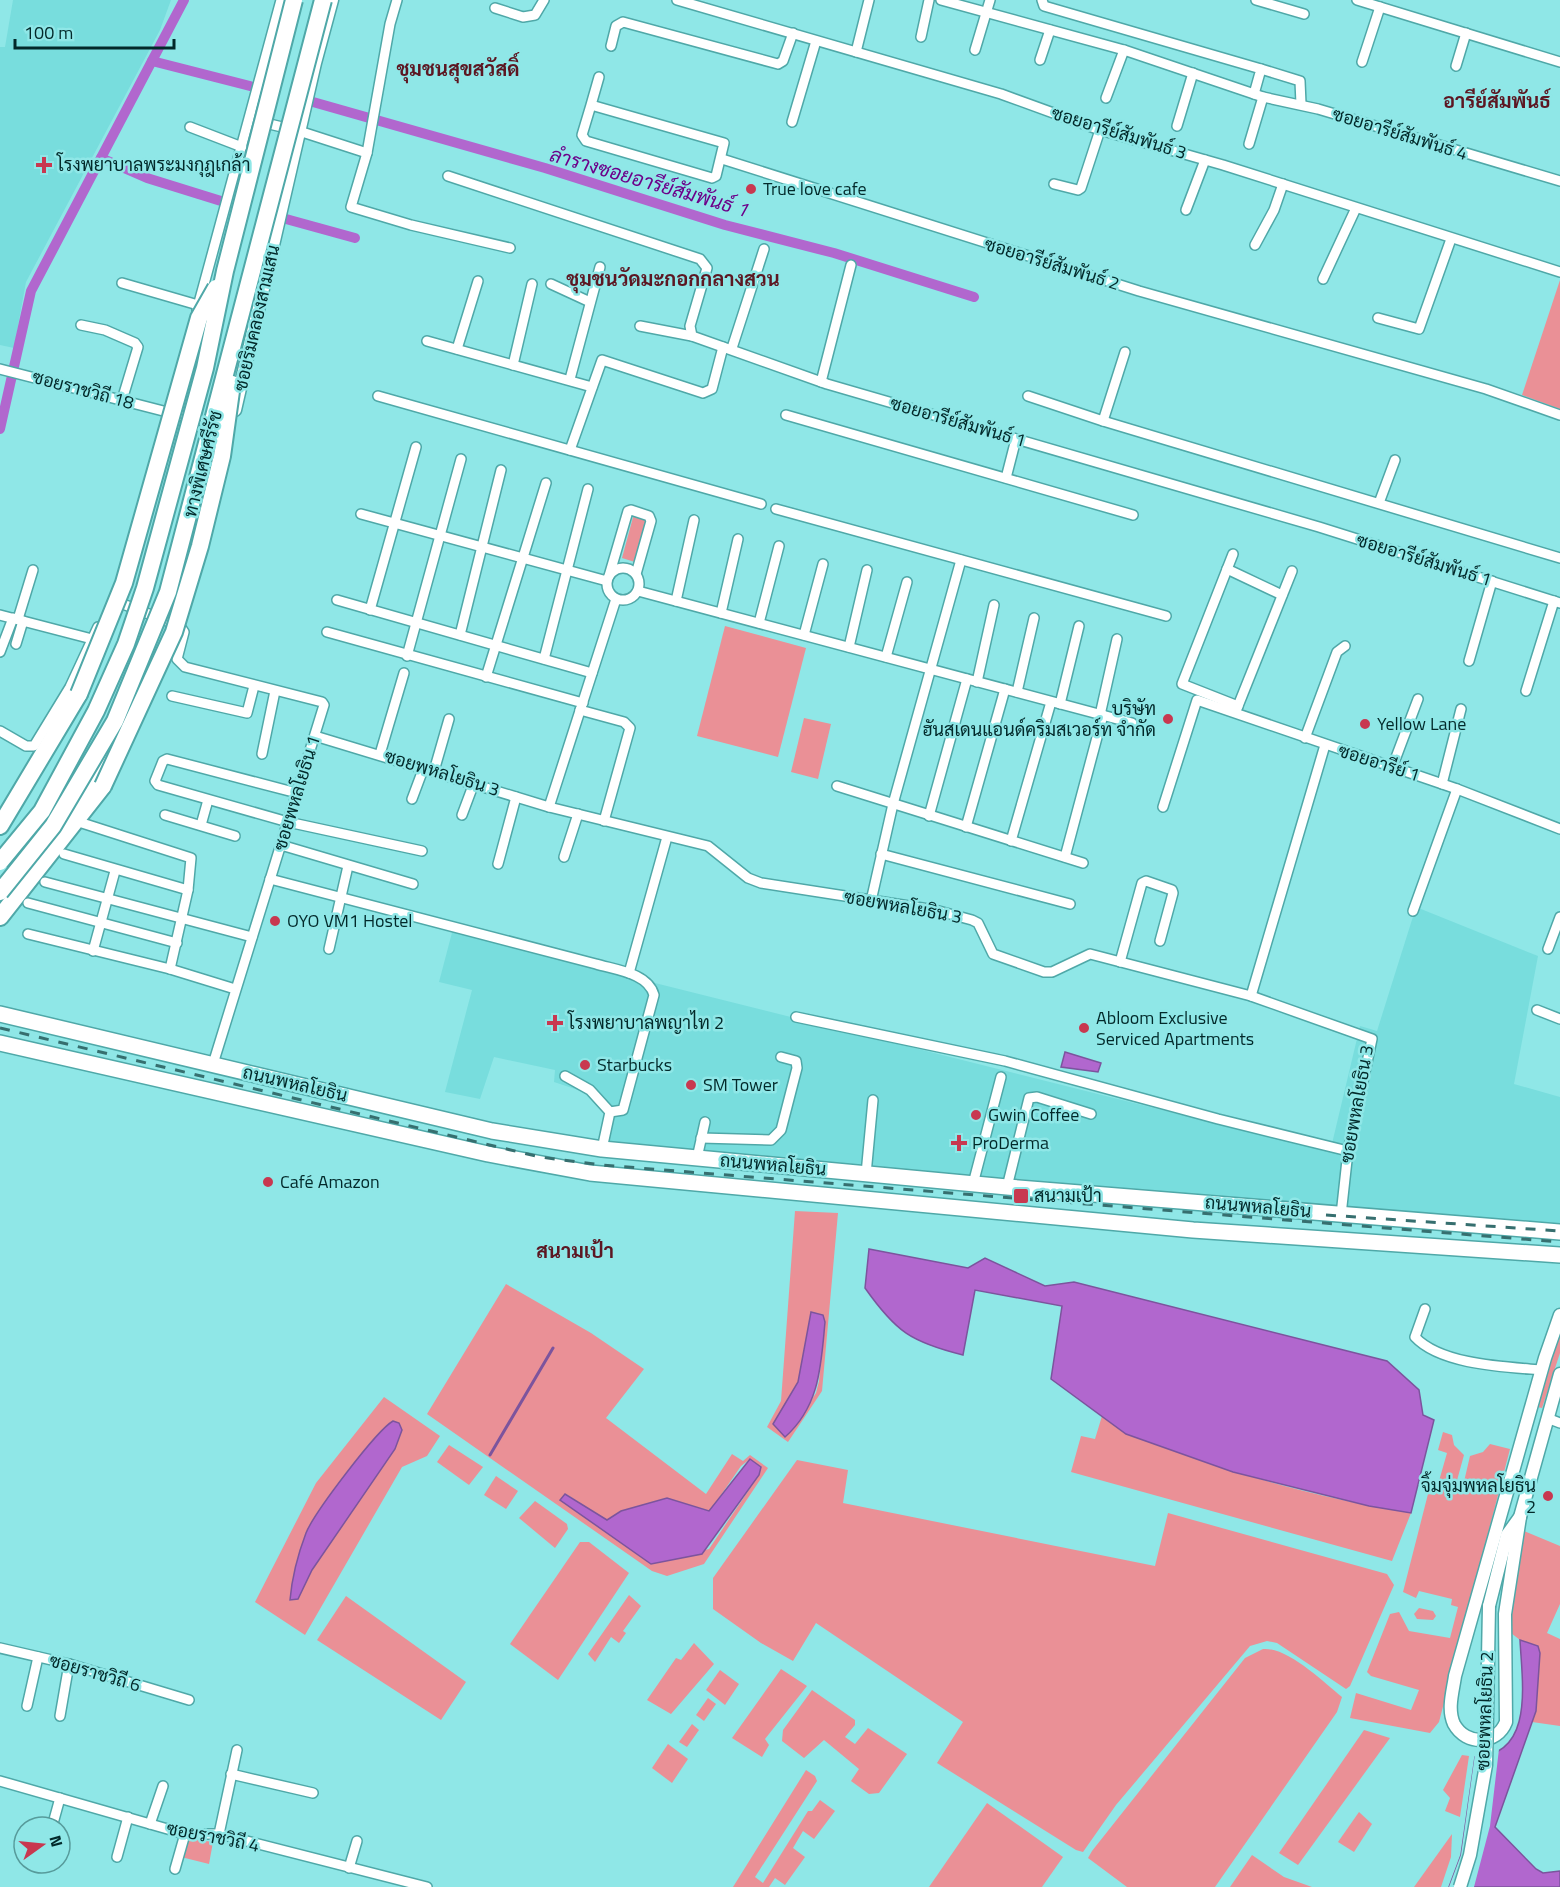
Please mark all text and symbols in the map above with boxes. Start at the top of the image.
scale bar [15,12,174,50]
text: 100 m [24,19,73,46]
district label: ชุมชนสุขสวัสดิ์ [396,52,520,84]
district label: อารีย์สัมพันธ์ [1443,85,1552,116]
street label: ซอยอารีย์สัมพันธ์ 3 [1048,99,1190,166]
street label: ซอยอารีย์สัมพันธ์ 4 [1329,100,1471,167]
water label: ลำรางซอยอารีย์สัมพันธ์ 1 [546,138,752,225]
place label: โรงพยาบาลพระมงกุฎเกล้า [56,151,250,178]
marker: โรงพยาบาลพระมงกุฎเกล้า [35,156,53,174]
place label: True love cafe [763,175,867,202]
marker: True love cafe [744,182,758,196]
street label: ซอยอารีย์สัมพันธ์ 2 [981,230,1123,297]
street label: ซอยริมคลองสามเสน [227,242,286,394]
district label: ชุมชนวัดมะกอกกลางสวน [566,263,780,294]
street label: ซอยราชวิถี 18 [29,363,137,416]
street label: ซอยอารีย์สัมพันธ์ 1 [887,389,1029,454]
street label: ทางพิเศษศรีรัช [176,407,229,520]
street label: ซอยอารีย์สัมพันธ์ 1 [1353,526,1495,593]
place label: บริษัท ฮันสเดนแอนด์คริมสเวอร์ท จำกัด [922,695,1156,743]
place label: Yellow Lane [1377,710,1466,737]
marker: บริษัท ฮันสเดนแอนด์คริมสเวอร์ท จำกัด [1161,712,1175,726]
marker: Yellow Lane [1358,717,1372,731]
street label: ซอยพหลโยธิน 1 [266,732,327,854]
street label: ซอยอารีย์ 1 [1335,737,1423,788]
street label: ซอยพหลโยธิน 3 [381,742,503,803]
street label: ซอยพหลโยธิน 3 [842,883,964,930]
place label: OYO VM1 Hostel [287,907,413,934]
marker: OYO VM1 Hostel [268,914,282,928]
place label: Abloom Exclusive Serviced Apartments [1096,1004,1254,1052]
place label: โรงพยาบาลพญาไท 2 [567,1009,724,1036]
marker: โรงพยาบาลพญาไท 2 [546,1014,564,1032]
marker: Abloom Exclusive Serviced Apartments [1077,1021,1091,1035]
street label: ซอยพหลโยธิน 3 [1333,1043,1380,1165]
place label: Starbucks [597,1051,672,1078]
street label: ถนนพหลโยธิน [240,1058,350,1109]
marker: Starbucks [578,1058,592,1072]
place label: SM Tower [703,1071,778,1098]
marker: SM Tower [684,1078,698,1092]
place label: Gwin Coffee [988,1101,1079,1128]
marker: Gwin Coffee [969,1108,983,1122]
place label: ProDerma [972,1129,1049,1156]
marker: ProDerma [950,1134,968,1152]
street label: ถนนพหลโยธิน [719,1146,827,1183]
place label: Café Amazon [280,1168,380,1195]
marker: Café Amazon [261,1175,275,1189]
place label: สนามเป้า [1034,1182,1102,1209]
marker: สนามเป้า [1012,1187,1030,1205]
street label: ถนนพหลโยธิน [1204,1188,1312,1225]
district label: สนามเป้า [536,1235,614,1266]
place label: จิ้มจุ่มพหลโยธิน 2 [1421,1471,1536,1520]
marker: จิ้มจุ่มพหลโยธิน 2 [1541,1489,1555,1503]
street label: ซอยราชวิถี 6 [46,1647,144,1698]
street label: ซอยพหลโยธิน 2 [1469,1651,1500,1771]
street label: ซอยราชวิถี 4 [164,1814,262,1859]
north arrow [12,1815,72,1875]
text: N [43,1833,70,1850]

